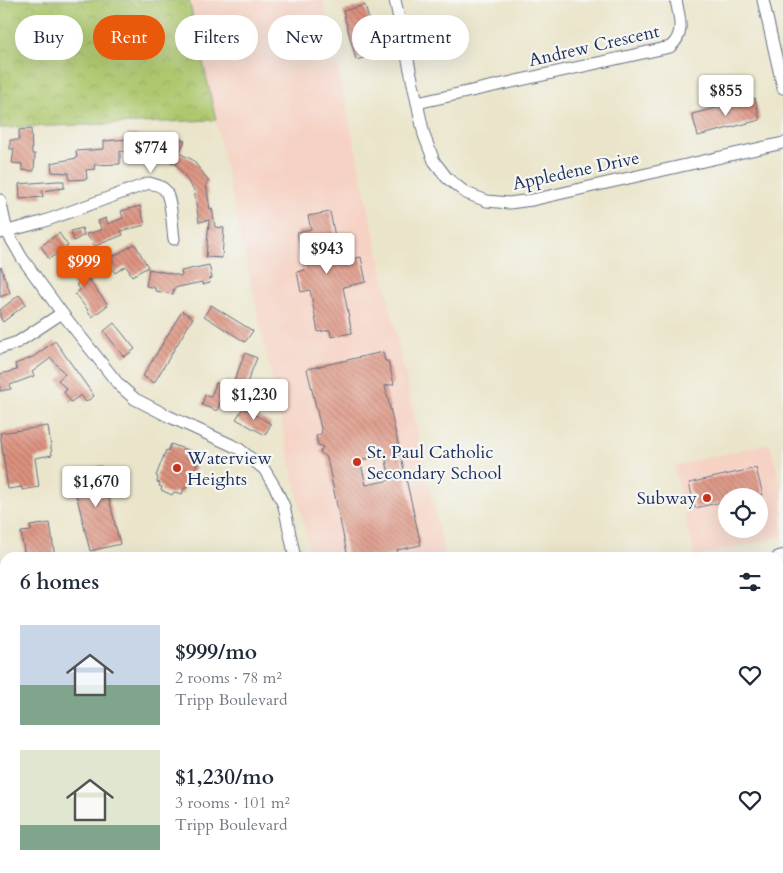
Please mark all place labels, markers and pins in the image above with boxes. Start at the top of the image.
pin: $855 [696,74,756,117]
pin: $774 [121,132,181,174]
pin: $943 [297,232,357,275]
pin: $999 [54,246,114,288]
pin: $1,230 [213,378,295,421]
place label: St. Paul Catholic Secondary School [367,440,502,486]
place label: Waterview Heights [186,446,272,492]
marker: St. Paul Catholic Secondary School [351,456,363,468]
marker: Waterview Heights [171,462,183,474]
pin: $1,670 [55,466,137,508]
place label: Subway [637,486,697,511]
marker: Subway [701,492,713,504]

